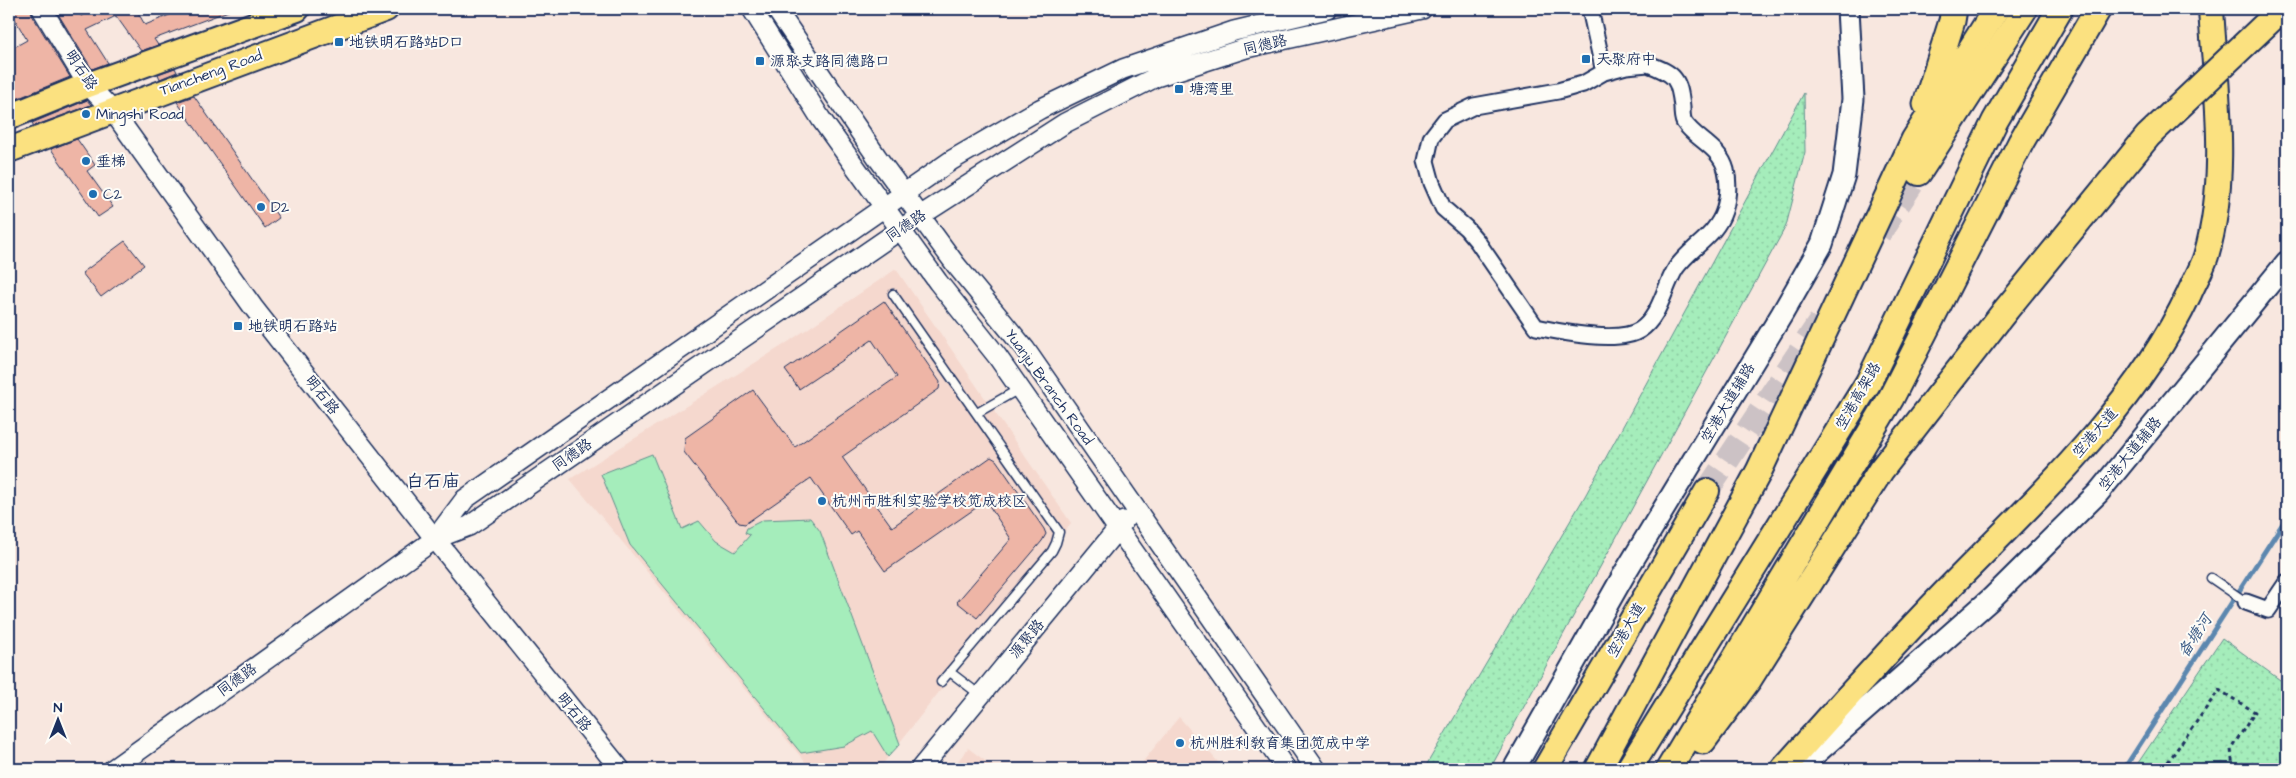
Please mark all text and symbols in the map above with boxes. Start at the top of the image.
street label: 同德路 [1241,30,1289,60]
place label: 地铁明石路站D口 [349,32,464,53]
marker: 地铁明石路站D口 [333,36,345,48]
street label: 明石路 [60,45,102,95]
street label: Tiancheng Road [157,45,266,102]
place label: 天聚府中 [1596,49,1656,70]
place label: 源聚支路同德路口 [770,51,890,72]
marker: 天聚府中 [1580,53,1592,65]
marker: 源聚支路同德路口 [754,55,766,67]
place label: 塘湾里 [1189,79,1234,100]
marker: 塘湾里 [1173,83,1185,95]
place label: Mingshi Road [96,104,184,126]
marker: Mingshi Road [80,108,92,120]
place label: 垂梯 [96,151,126,172]
marker: 垂梯 [80,155,92,167]
place label: C2 [103,184,123,205]
marker: C2 [87,188,99,200]
place label: D2 [271,197,290,218]
marker: D2 [255,201,267,213]
street label: 同德路 [881,205,931,247]
place label: 地铁明石路站 [248,316,338,337]
marker: 地铁明石路站 [232,320,244,332]
street label: Yuanju Branch Road [1000,325,1098,449]
street label: 空港高架路 [1830,358,1886,434]
street label: 空港大道辅路 [1696,359,1760,447]
street label: 明石路 [300,371,344,419]
street label: 空港大道 [2067,403,2123,463]
street label: 空港大道辅路 [2094,412,2166,496]
street label: 同德路 [548,433,596,477]
district label: 白石庙 [406,469,460,494]
place label: 杭州市胜利实验学校笕成校区 [832,491,1027,512]
marker: 杭州市胜利实验学校笕成校区 [816,495,828,507]
street label: 空港大道 [1602,599,1650,661]
water label: 备塘河 [2173,607,2219,662]
street label: 源聚路 [1005,615,1049,663]
street label: 同德路 [213,658,261,702]
street label: 明石路 [552,688,596,736]
north arrow [32,696,82,746]
text: N [54,698,63,718]
place label: 杭州胜利教育集团笕成中学 [1190,733,1370,754]
marker: 杭州胜利教育集团笕成中学 [1174,737,1186,749]

